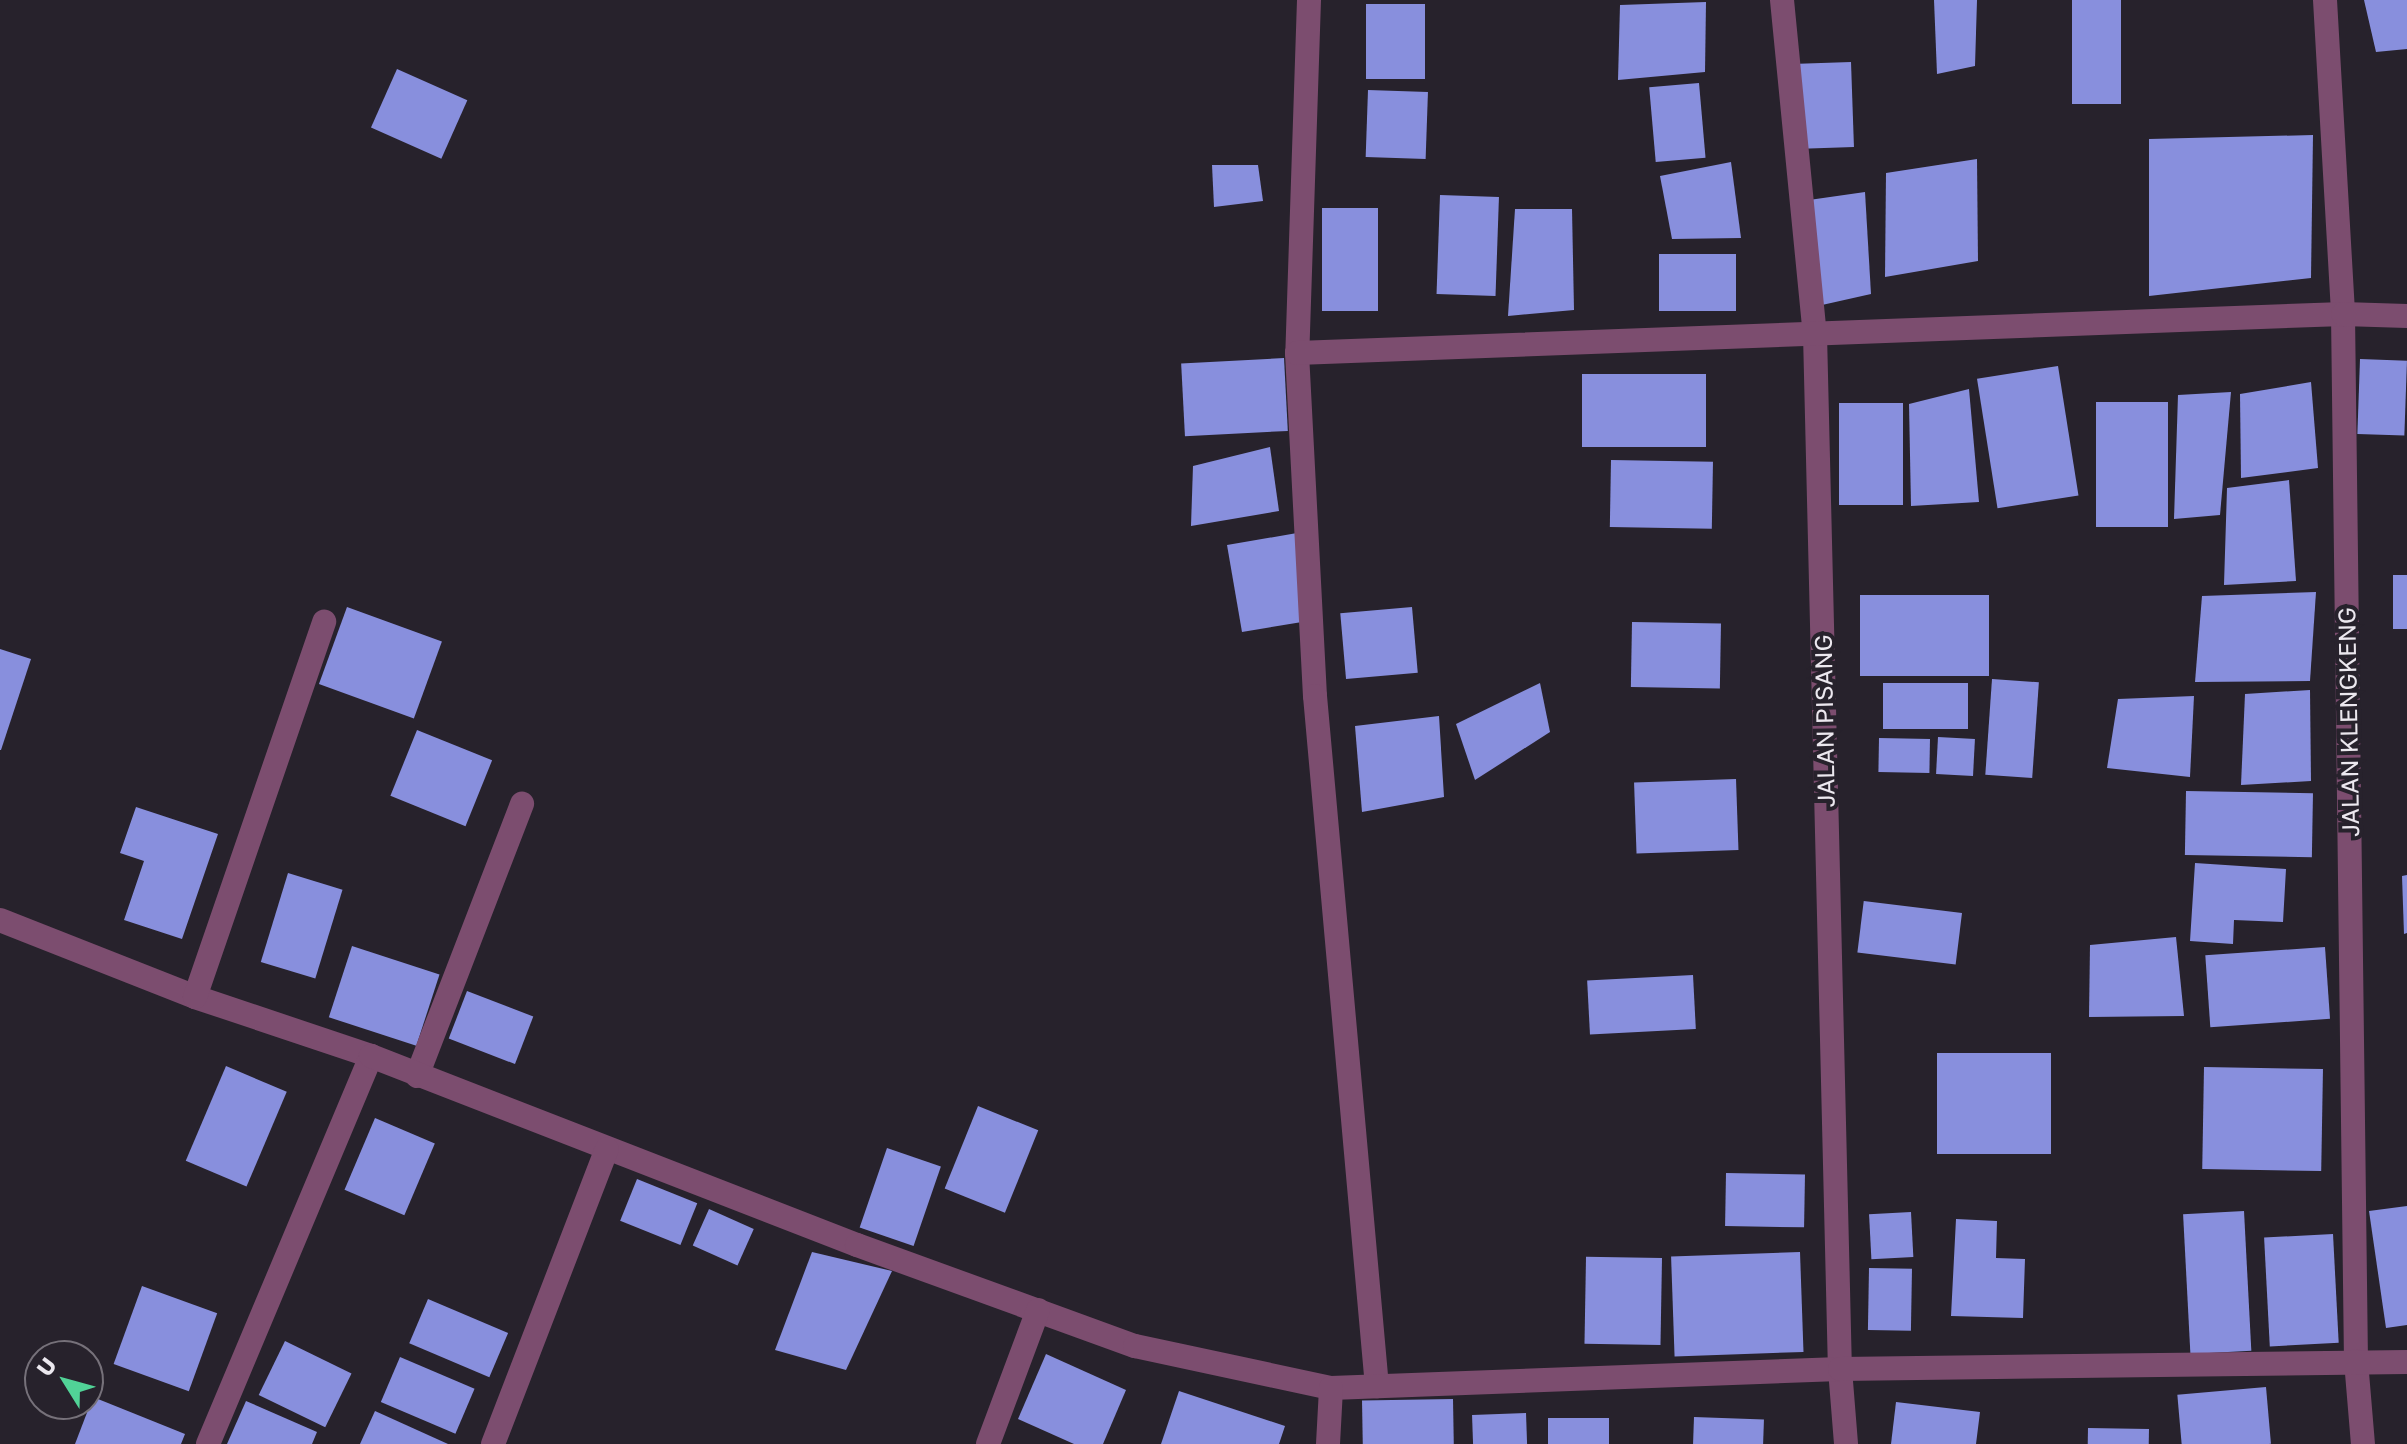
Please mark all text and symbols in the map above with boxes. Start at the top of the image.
street label: JALAN KLENGKENG [2332,607,2364,837]
street label: JALAN PISANG [1808,634,1840,808]
north arrow [24,1340,104,1420]
text: U [30,1352,62,1381]

